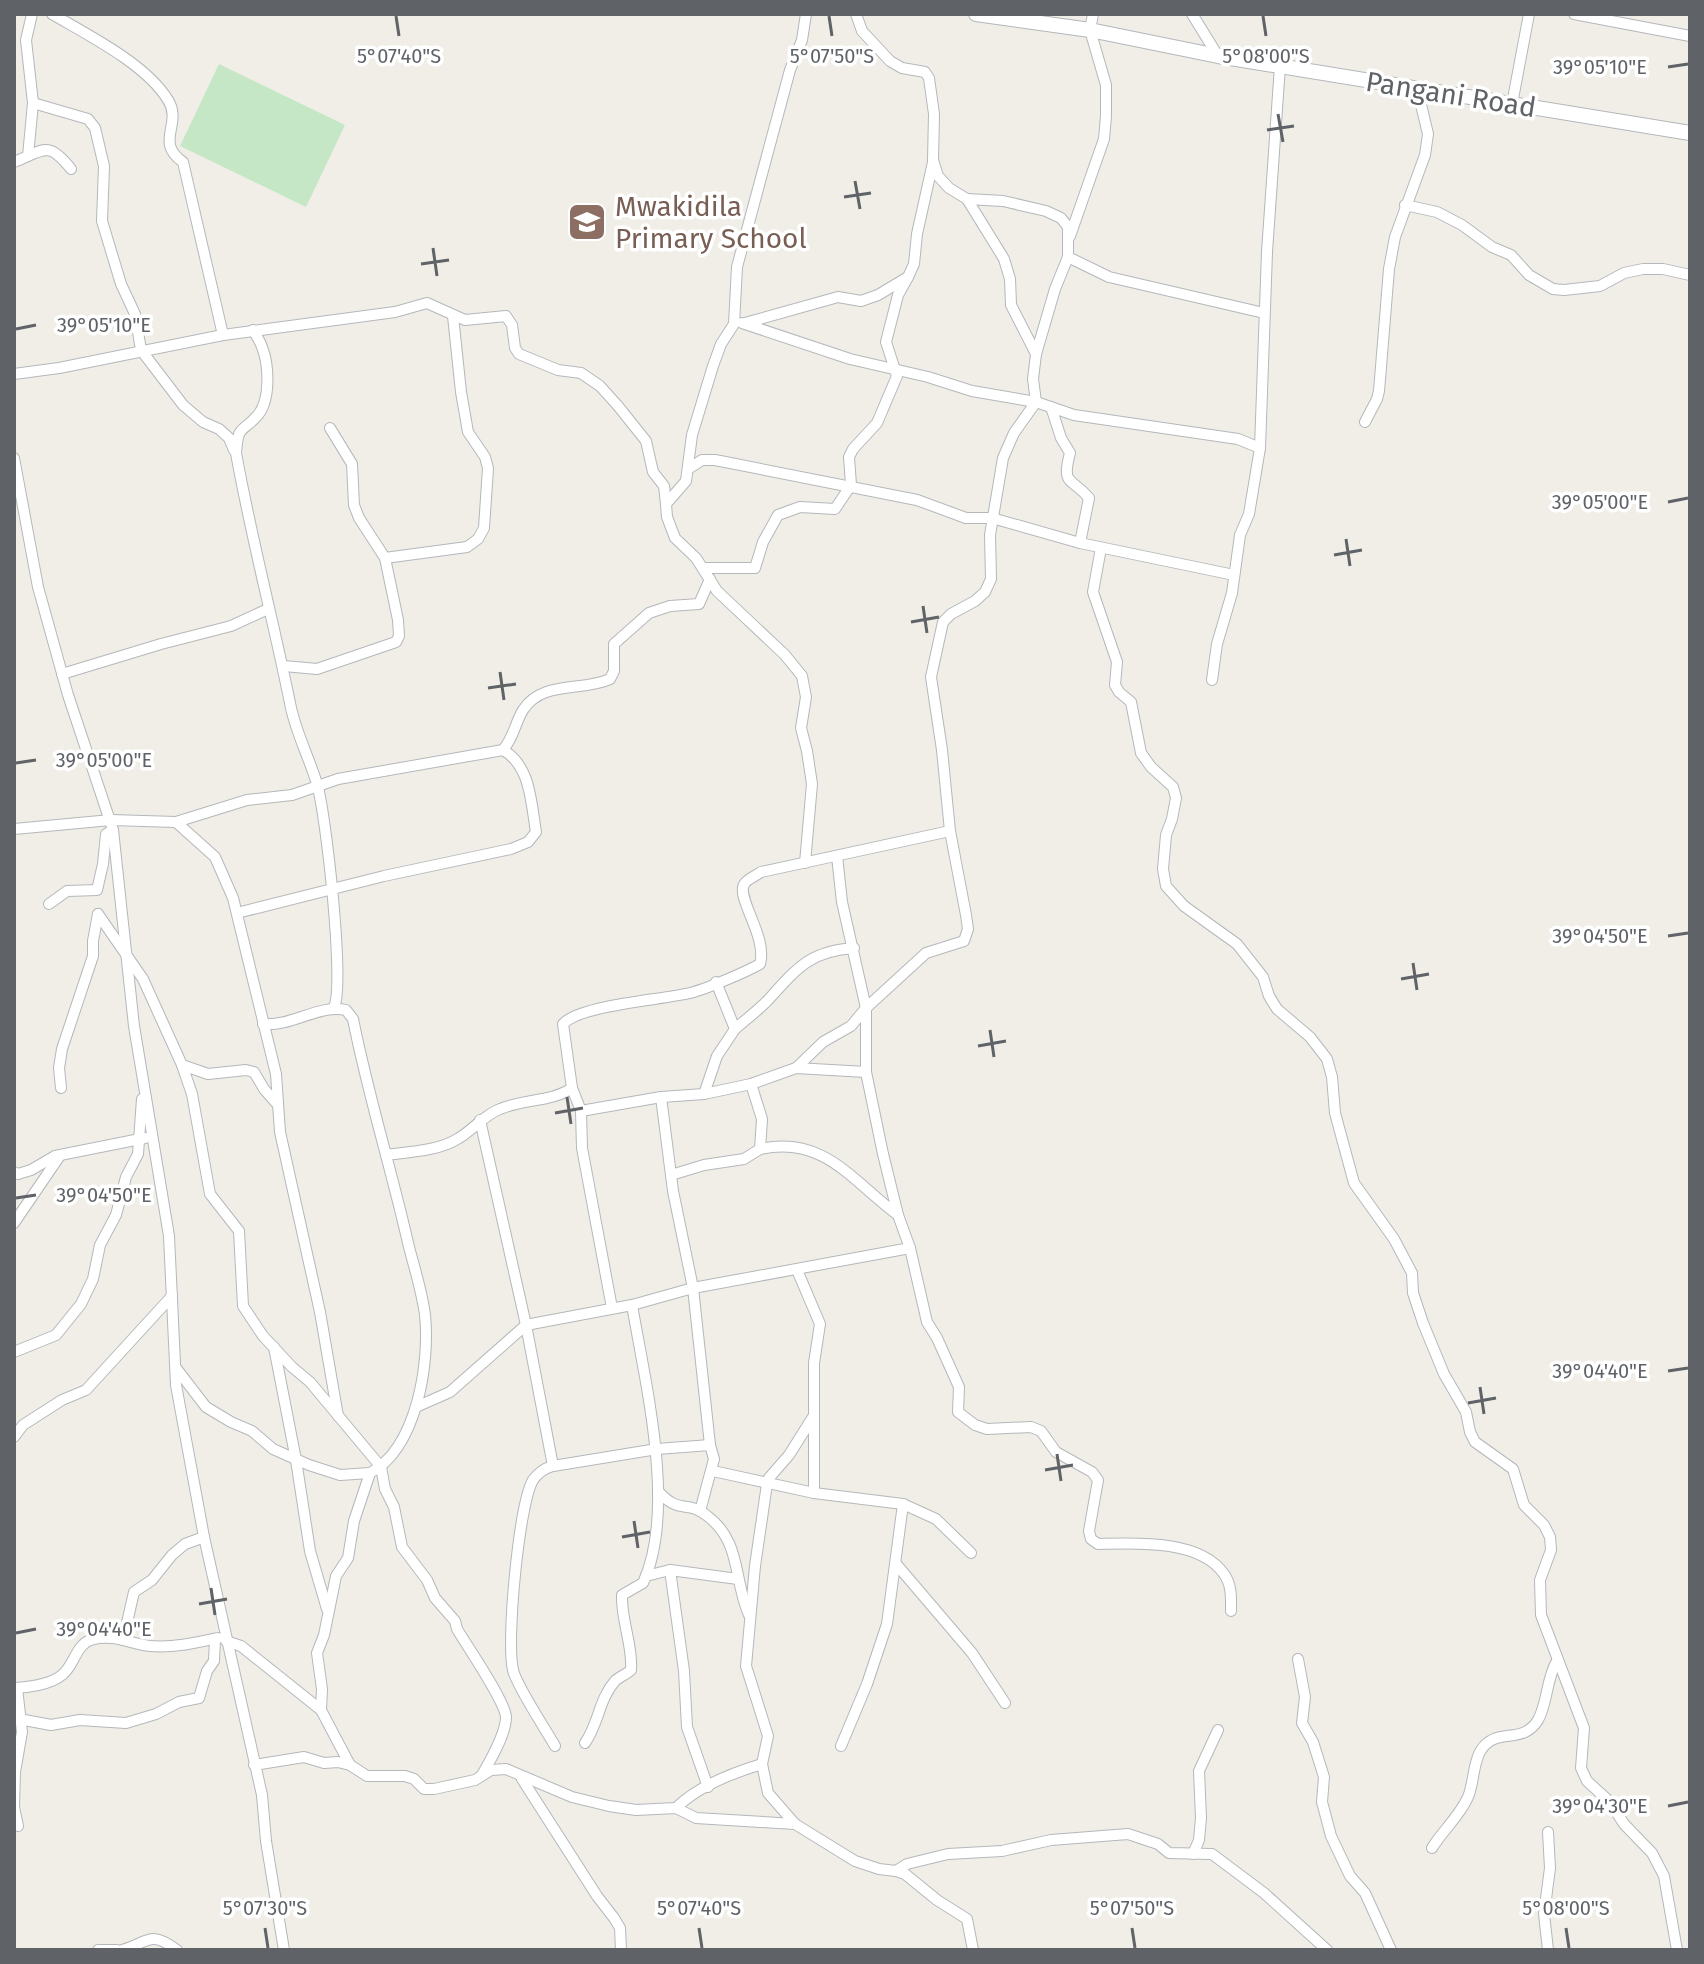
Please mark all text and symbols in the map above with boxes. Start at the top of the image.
text: 5°07'40"S [357,44,441,68]
text: 5°07'50"S [790,44,874,68]
text: 5°08'00"S [1222,44,1310,68]
text: 39°05'10"E [1553,55,1647,79]
street label: Pangani Road [1363,65,1538,124]
place label: Mwakidila Primary School [615,190,807,255]
school or university icon: Mwakidila Primary School [566,201,608,243]
text: 39°05'10"E [57,313,151,337]
text: 39°05'00"E [1552,490,1648,514]
text: 39°05'00"E [56,748,152,772]
text: 39°04'50"E [1552,924,1648,948]
text: 39°04'50"E [56,1183,152,1207]
text: 39°04'40"E [1552,1359,1648,1383]
text: 39°04'40"E [56,1617,152,1641]
text: 39°04'30"E [1552,1794,1648,1818]
text: 5°07'30"S [223,1896,307,1920]
text: 5°07'40"S [657,1896,741,1920]
text: 5°07'50"S [1090,1896,1174,1920]
text: 5°08'00"S [1522,1896,1610,1920]

